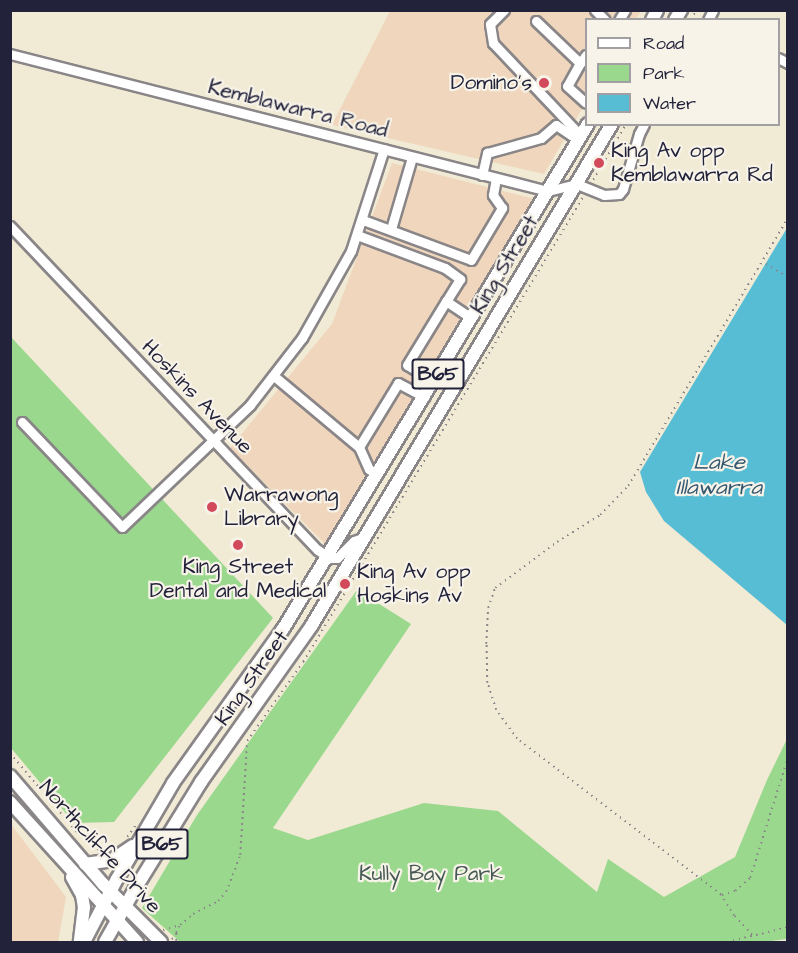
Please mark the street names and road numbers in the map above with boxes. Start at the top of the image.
street label: Kemblawarra Road [206,74,390,144]
street label: King Street [466,211,544,319]
street label: Hoskins Avenue [136,335,258,459]
road number: B65 [411,357,465,391]
street label: King Street [210,626,294,730]
street label: Northcliffe Drive [34,775,166,919]
road number: B65 [135,827,189,861]

